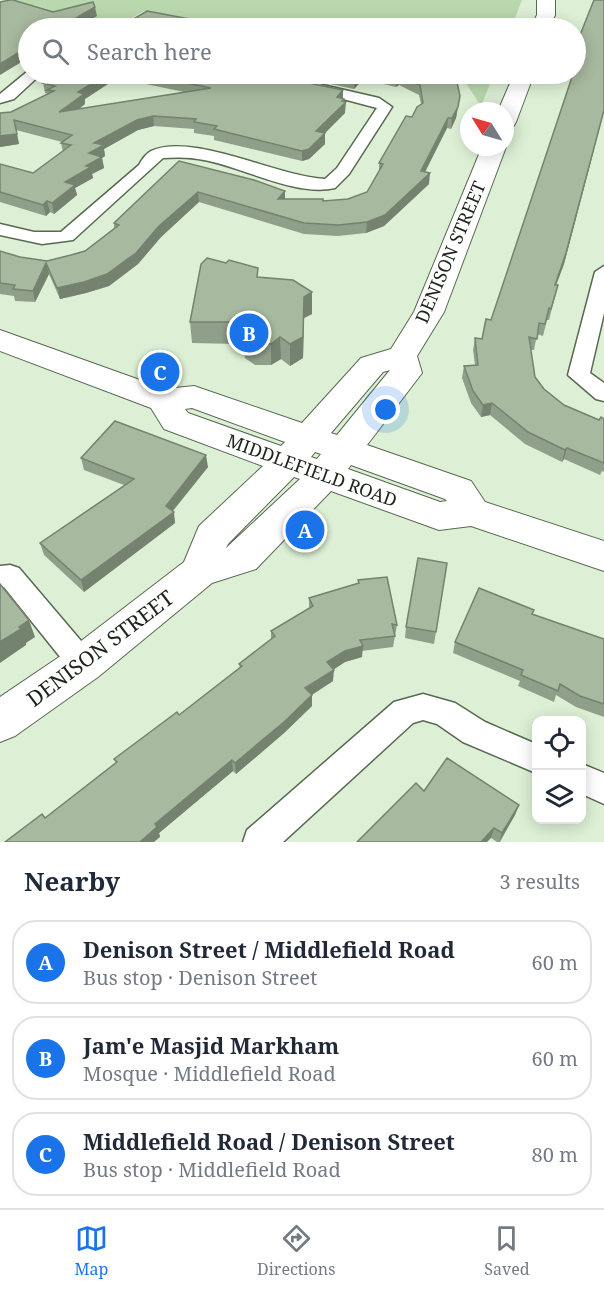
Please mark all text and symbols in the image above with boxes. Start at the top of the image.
search box [18,18,586,84]
icon: search [39,35,72,68]
text: Search here [87,36,212,66]
north arrow [460,102,514,156]
street label: DENISON STREET [409,177,491,327]
pin: B [230,310,268,356]
pin: C [140,350,180,394]
your location [371,395,400,424]
street label: MIDDLEFIELD ROAD [223,428,401,512]
pin: A [286,508,324,552]
street label: DENISON STREET [21,583,179,713]
map controls [532,716,586,824]
button: locate [532,716,586,770]
button: layers [532,770,586,824]
text: Nearby [24,863,120,899]
text: 3 results [500,868,580,895]
text: Denison Street / Middlefield Road [83,934,455,964]
text: A [38,949,53,976]
text: 60 m [532,949,578,976]
text: Bus stop · Denison Street [83,964,317,991]
text: Jam'e Masjid Markham [83,1030,339,1060]
text: B [39,1045,52,1072]
text: 60 m [532,1045,578,1072]
text: Mosque · Middlefield Road [83,1060,336,1087]
text: Middlefield Road / Denison Street [83,1126,455,1156]
text: C [39,1141,52,1168]
text: 80 m [532,1141,578,1168]
text: Bus stop · Middlefield Road [83,1156,341,1183]
tab: Map [74,1222,108,1280]
tab: Directions [257,1222,335,1280]
tab: Saved [484,1222,530,1280]

